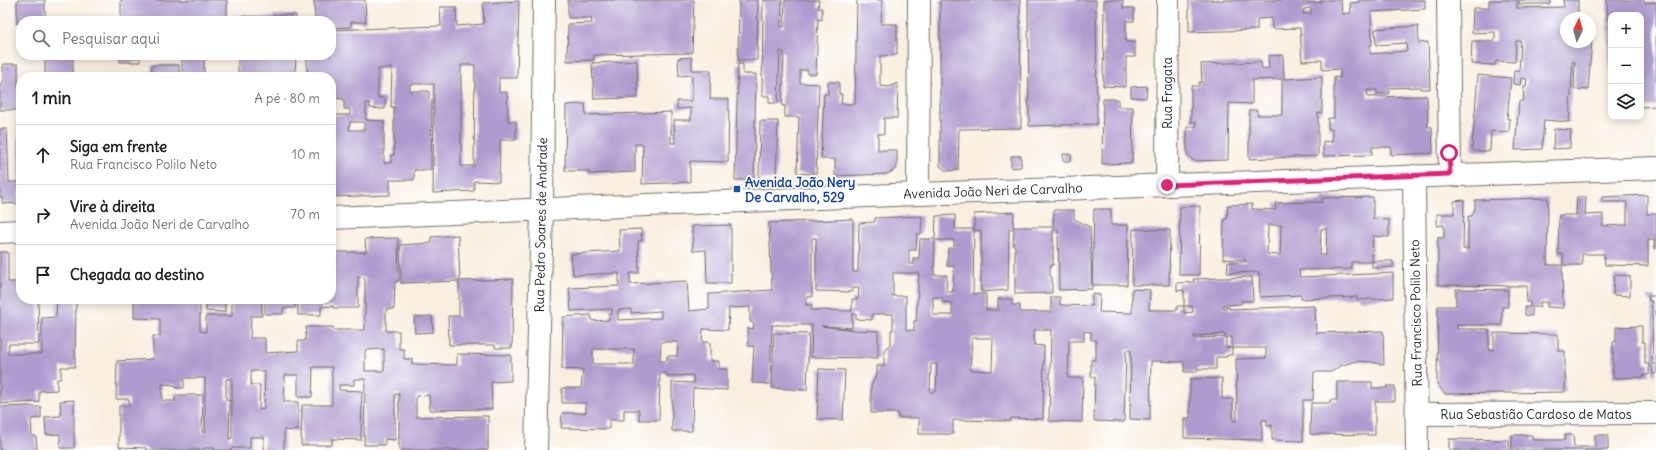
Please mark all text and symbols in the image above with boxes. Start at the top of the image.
north arrow [1560,12,1596,48]
map controls [1608,12,1644,120]
button: + [1608,12,1644,48]
search box [16,16,336,60]
icon: search [30,27,52,49]
text: Pesquisar aqui [62,29,160,48]
button: − [1608,48,1644,84]
street label: Rua Fragata [1159,57,1176,129]
button: layers [1608,84,1644,120]
text: 1 min [32,87,71,109]
text: A pé · 80 m [255,90,320,107]
text: Siga em frente [70,137,167,156]
street label: Rua Pedro Soares de Andrade [531,137,551,313]
icon: ahead [32,144,54,166]
route start [1440,144,1458,162]
text: 10 m [292,146,320,163]
text: Rua Francisco Polilo Neto [70,156,217,173]
place label: Avenida João Nery De Carvalho, 529 [745,174,855,206]
route end [1158,176,1176,194]
street label: Avenida João Neri de Carvalho [903,179,1083,203]
marker: Avenida João Nery De Carvalho, 529 [732,184,742,194]
text: Vire à direita [70,197,155,216]
icon: right [32,204,54,226]
text: 70 m [291,206,320,223]
text: Avenida João Neri de Carvalho [70,216,249,233]
street label: Rua Francisco Polilo Neto [1406,239,1426,387]
icon: arrive [32,264,54,286]
text: Chegada ao destino [70,265,204,284]
street label: Rua Sebastião Cardoso de Matos [1440,406,1632,423]

